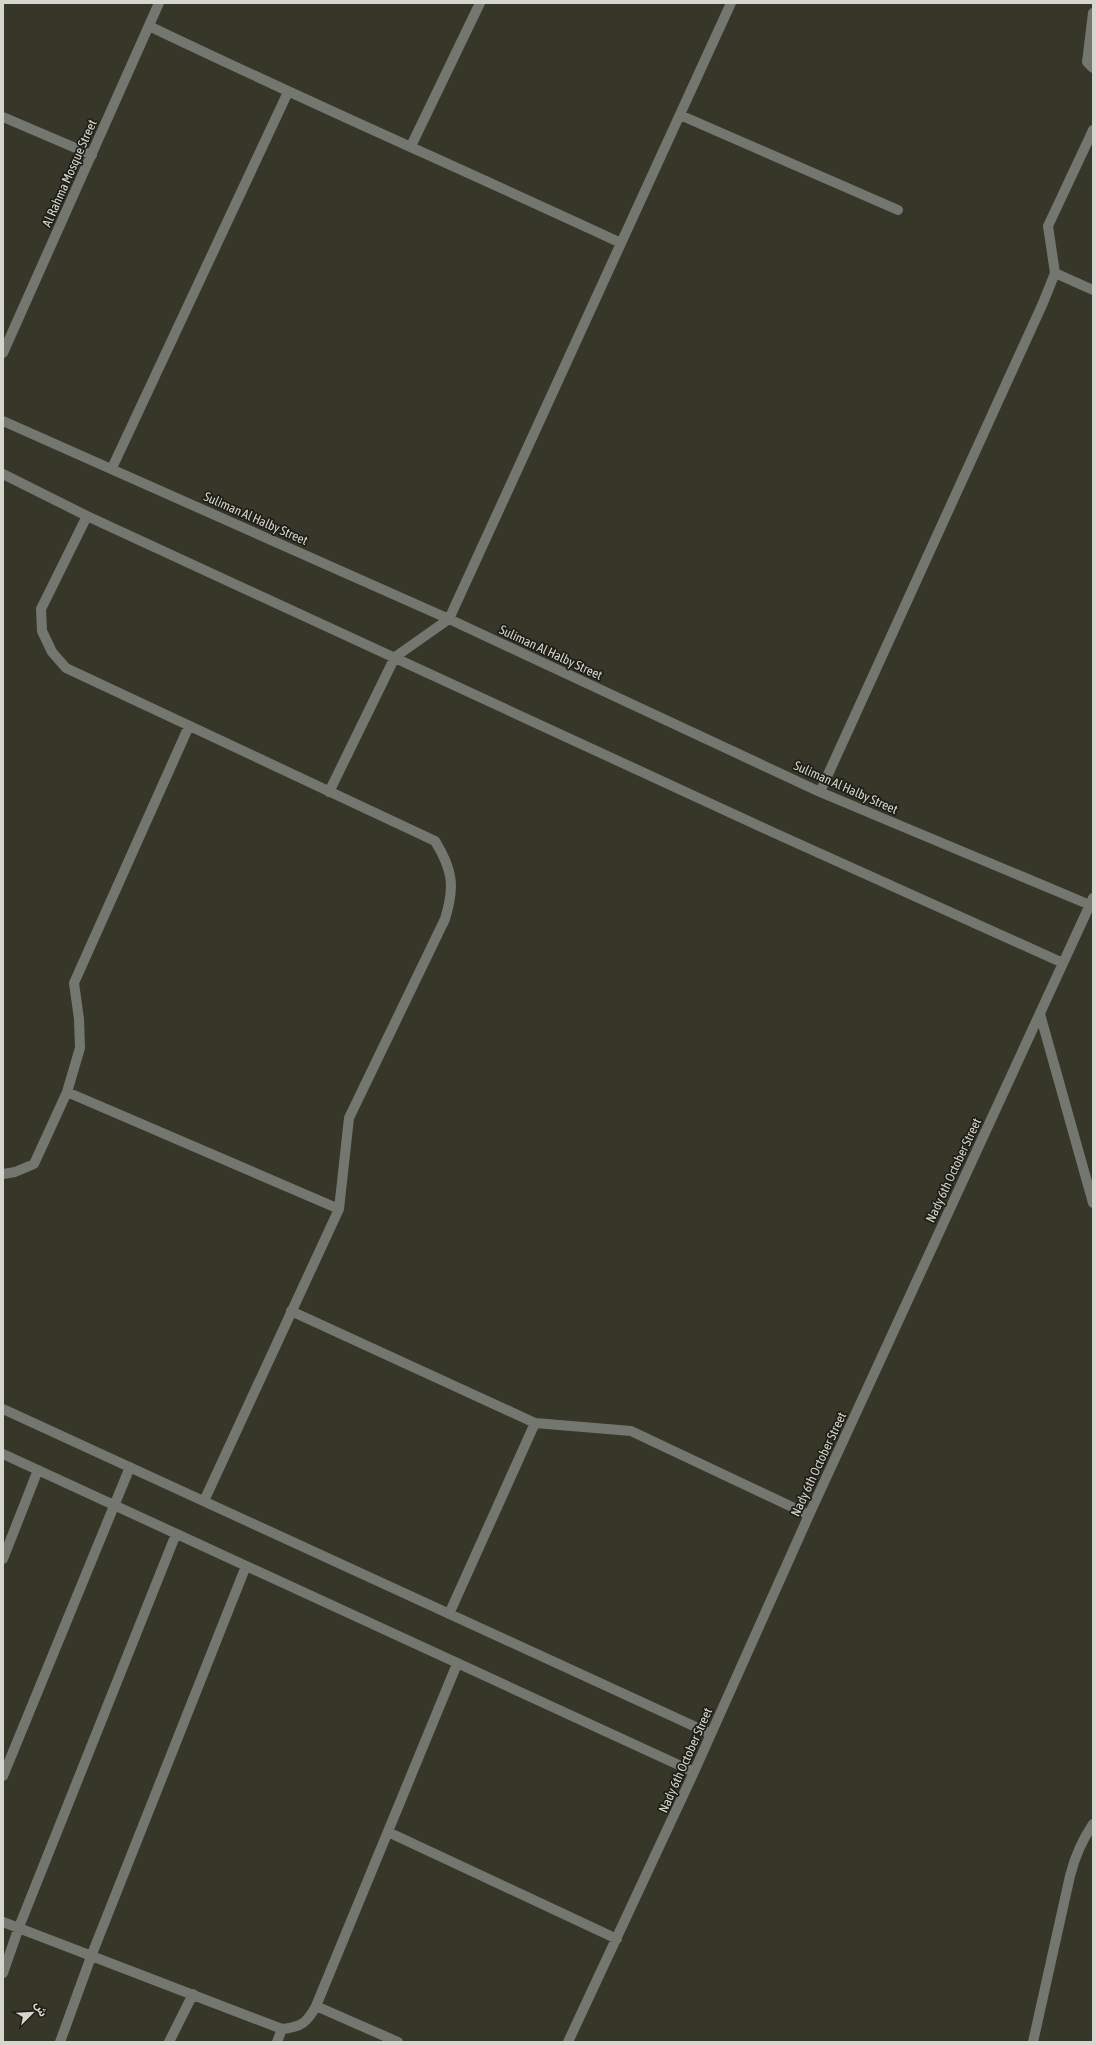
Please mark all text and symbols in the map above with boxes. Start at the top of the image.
street label: Al Rahma Mosque Street [39,117,100,229]
street label: Suliman Al Halby Street [202,489,310,548]
street label: Suliman Al Halby Street [497,622,605,683]
street label: Suliman Al Halby Street [792,758,900,817]
street label: Nady 6th October Street [923,1115,984,1225]
street label: Nady 6th October Street [788,1409,849,1519]
street label: Nady 6th October Street [656,1705,715,1815]
north arrow [12,1993,52,2033]
text: ش [32,2000,50,2019]

